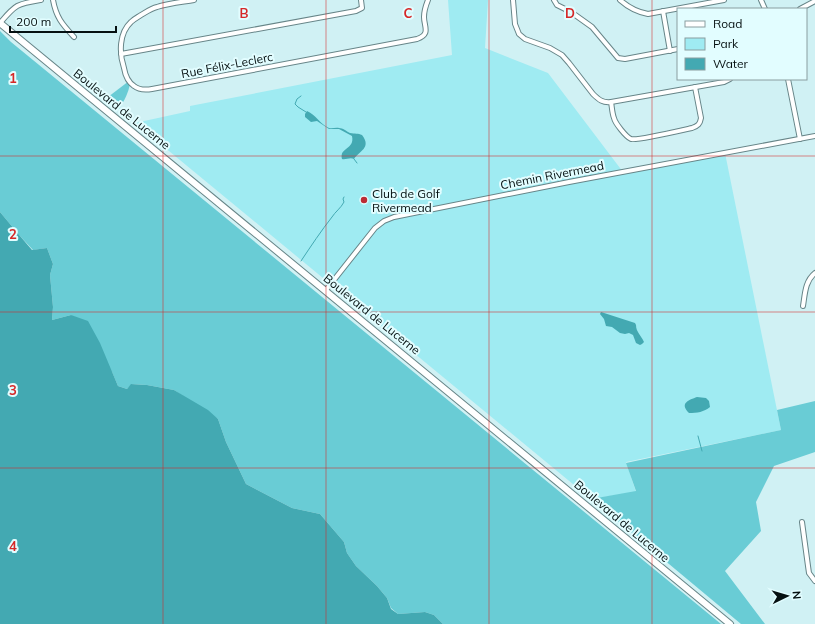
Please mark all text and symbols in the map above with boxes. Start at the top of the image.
text: B [240,5,249,21]
text: C [404,5,413,21]
text: D [565,5,575,21]
scale bar [10,8,116,34]
legend [677,8,807,80]
text: 200 m [16,14,51,29]
text: Road [713,16,742,31]
text: Park [713,36,739,51]
street label: Rue Félix-Leclerc [180,49,274,81]
text: Water [713,56,749,71]
street label: Boulevard de Lucerne [71,65,173,153]
text: 1 [9,70,17,86]
street label: Chemin Rivermead [499,158,605,192]
place label: Club de Golf Rivermead [372,186,441,215]
marker: Club de Golf Rivermead [359,195,369,205]
text: 2 [9,226,17,242]
street label: Boulevard de Lucerne [321,270,423,358]
text: 3 [9,382,17,398]
street label: Boulevard de Lucerne [571,477,673,565]
text: 4 [9,538,17,554]
north arrow [767,576,807,616]
text: N [790,590,804,600]

